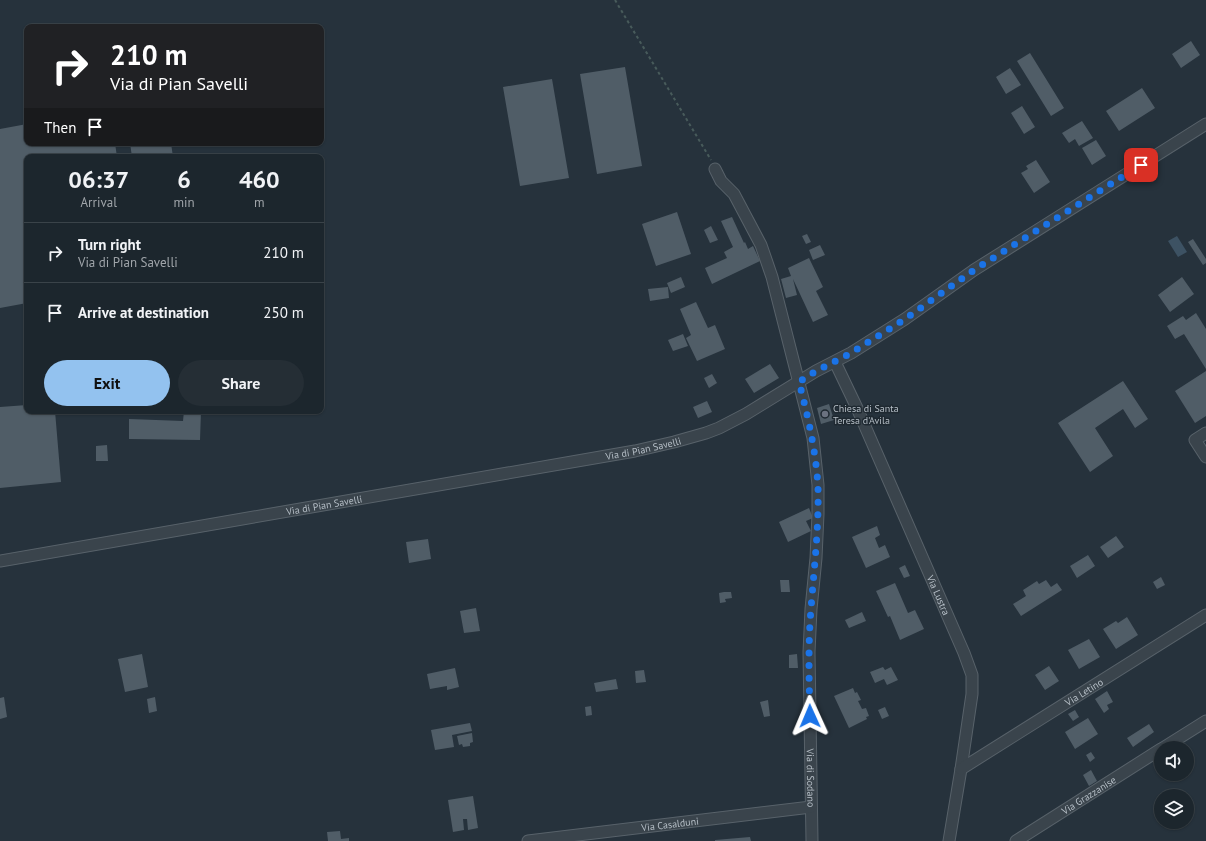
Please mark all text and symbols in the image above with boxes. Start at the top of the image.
text: 210 m [110,36,187,73]
icon: right [44,40,96,92]
text: Via di Pian Savelli [110,72,248,95]
icon: arrive [84,116,106,138]
text: Then [44,118,76,137]
pin [1124,148,1158,182]
icon: arrive [1130,154,1152,176]
text: 06:37 [68,164,129,195]
text: 6 [177,164,191,195]
text: 460 [239,164,280,195]
text: Arrival [81,194,117,211]
text: min [173,194,195,211]
text: m [254,194,265,211]
text: Turn right [78,235,141,254]
icon: right [44,242,66,264]
text: 210 m [263,243,304,262]
text: Via di Pian Savelli [78,254,178,271]
icon: arrive [44,302,66,324]
text: Arrive at destination [78,303,209,322]
text: 250 m [263,303,304,322]
button: Exit [44,360,170,406]
button: Share [178,360,304,406]
place label: Chiesa di Santa Teresa d'Avila [833,402,899,427]
marker: Chiesa di Santa Teresa d'Avila [820,409,830,419]
street label: Via di Pian Savelli [604,434,683,463]
street label: Via di Pian Savelli [284,492,363,518]
street label: Via Lustra [923,572,953,617]
street label: Via Letino [1062,675,1106,710]
position arrow [789,695,831,737]
map controls [1154,741,1194,829]
button: sound [1154,741,1194,781]
street label: Via di Sodano [804,747,817,807]
street label: Via Grazzanise [1058,773,1119,818]
button: layers [1154,789,1194,829]
street label: Via Casalduni [640,815,699,834]

